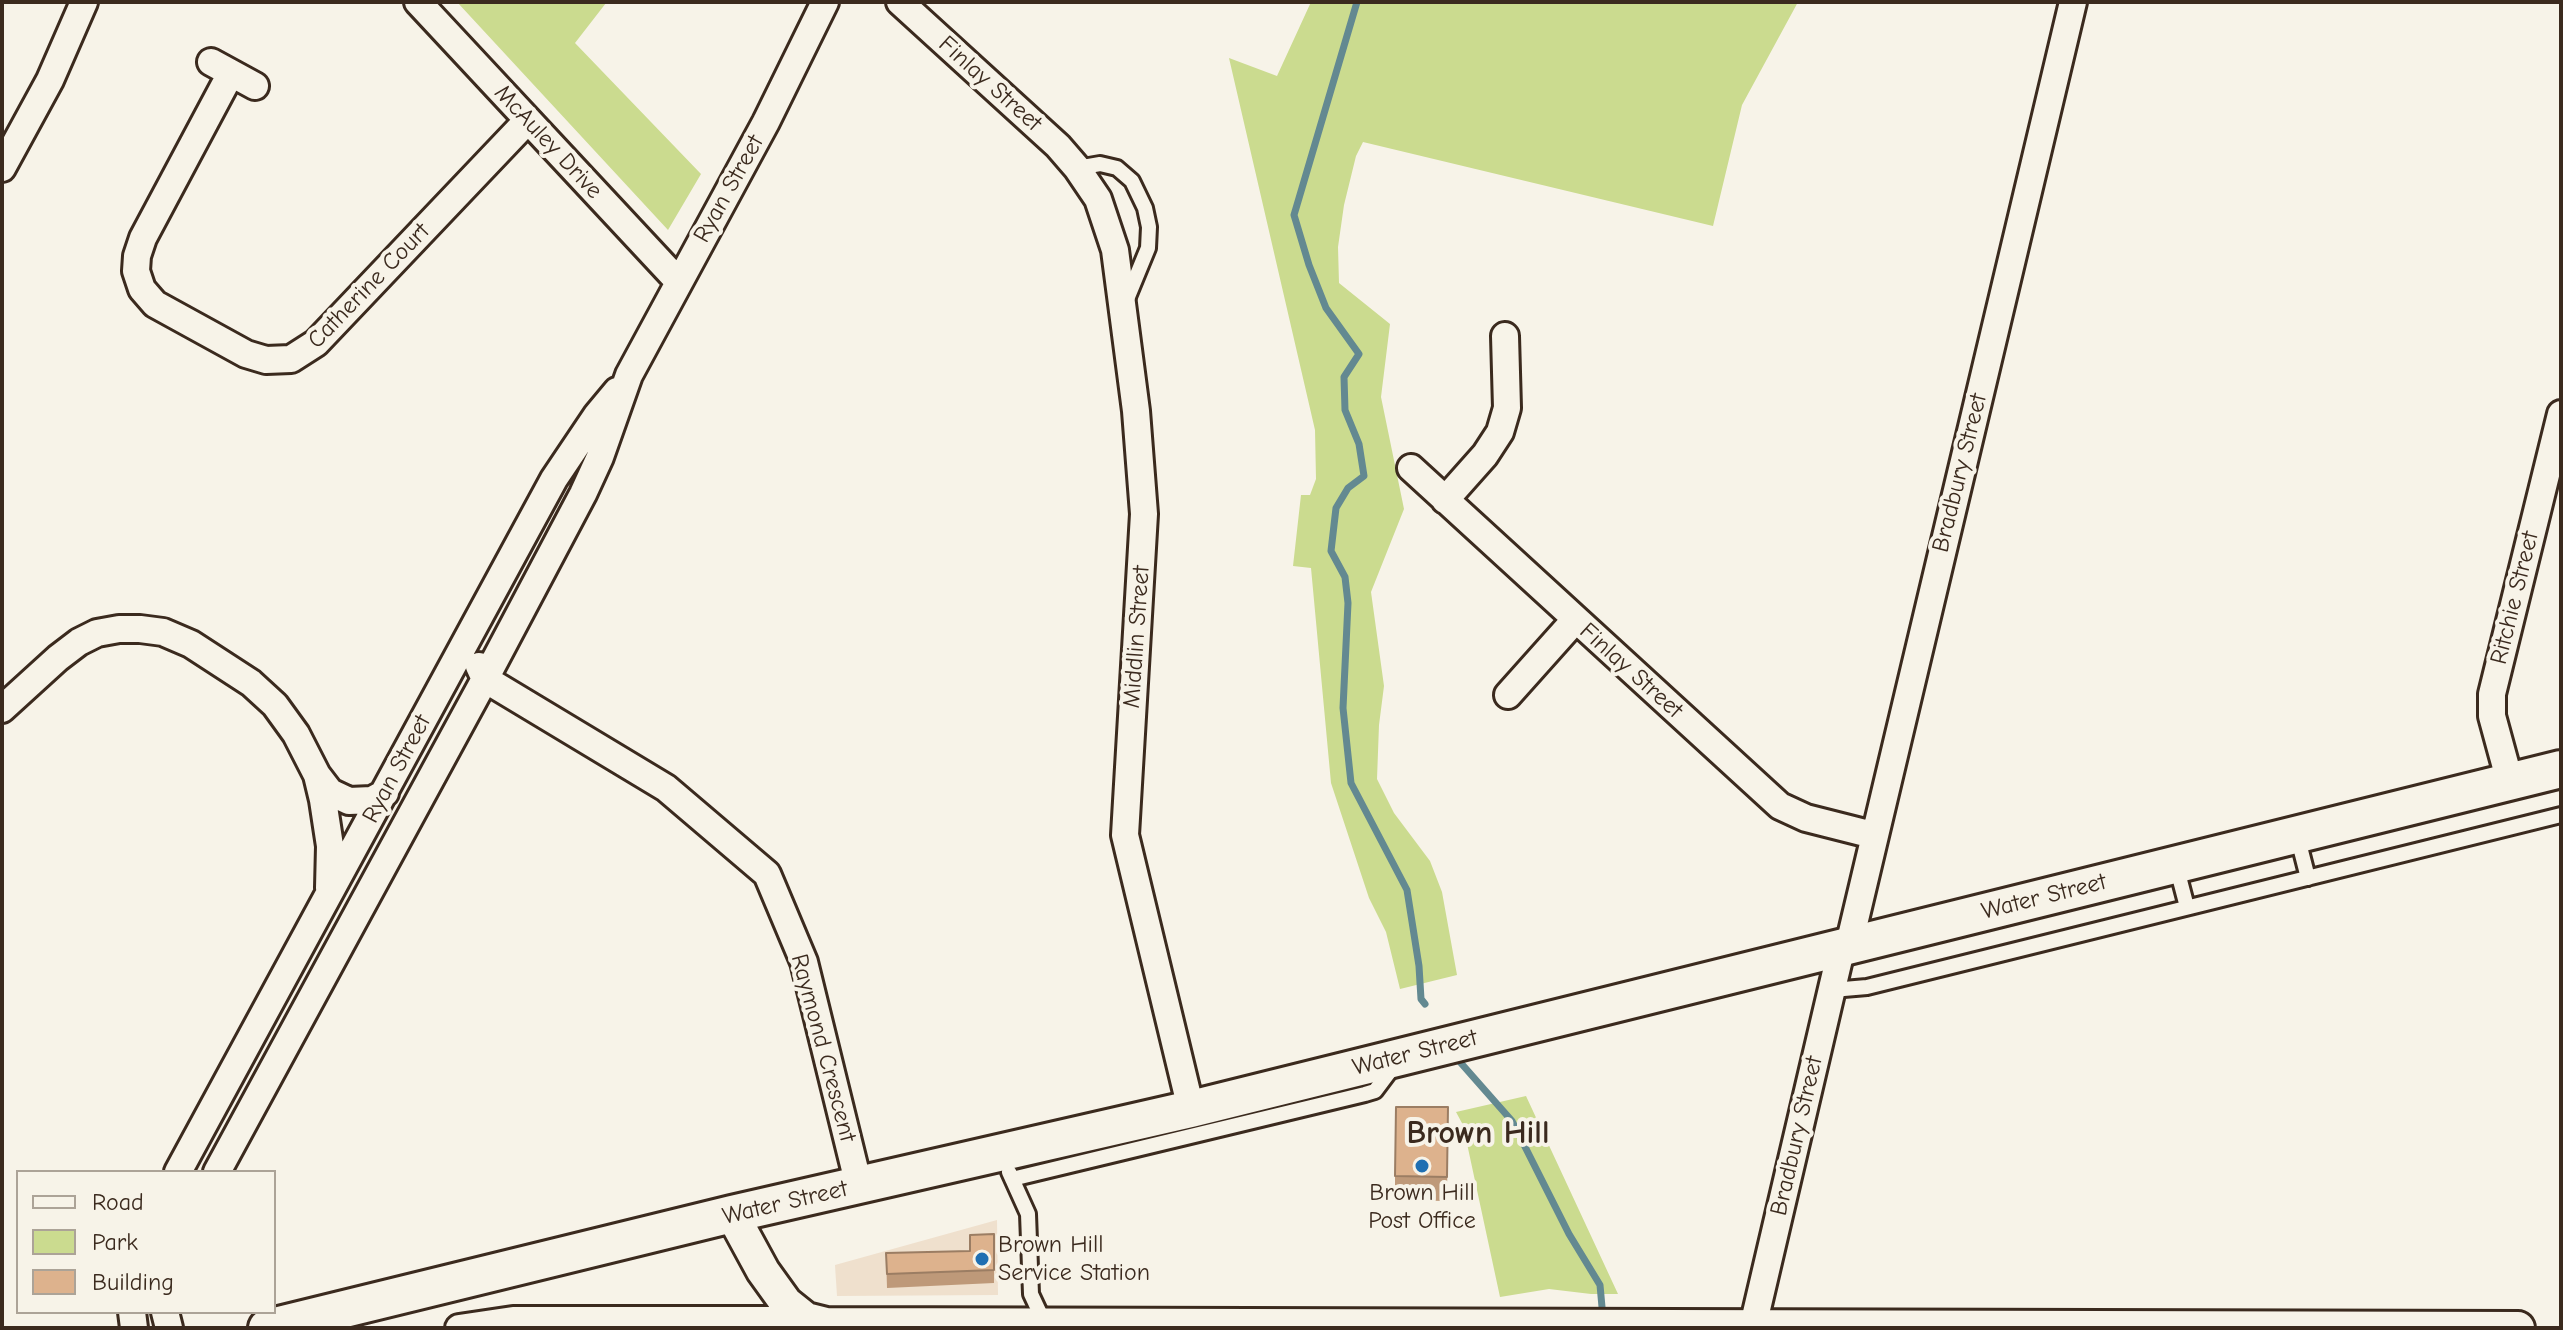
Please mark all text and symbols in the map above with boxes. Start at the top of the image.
street label: Finlay Street [932,30,1048,138]
street label: McAuley Drive [488,79,608,205]
street label: Ryan Street [688,130,770,248]
street label: Catherine Court [302,217,436,355]
street label: Bradbury Street [1926,391,1994,555]
street label: Ritchie Street [2485,529,2545,667]
street label: Middlin Street [1118,565,1156,709]
street label: Finlay Street [1573,617,1689,725]
street label: Ryan Street [356,710,438,828]
street label: Water Street [1979,868,2109,926]
street label: Raymond Crescent [784,951,862,1145]
street label: Water Street [1350,1024,1480,1082]
street label: Bradbury Street [1765,1054,1829,1218]
district label: Brown Hill [1407,1115,1549,1153]
marker: Brown Hill Post Office [1413,1157,1431,1175]
legend [16,1170,276,1314]
street label: Water Street [720,1175,850,1231]
place label: Brown Hill Post Office [1368,1179,1476,1235]
text: Road [92,1188,144,1216]
text: Park [92,1228,138,1256]
place label: Brown Hill Service Station [998,1231,1150,1287]
marker: Brown Hill Service Station [973,1250,991,1268]
text: Building [92,1268,174,1296]

